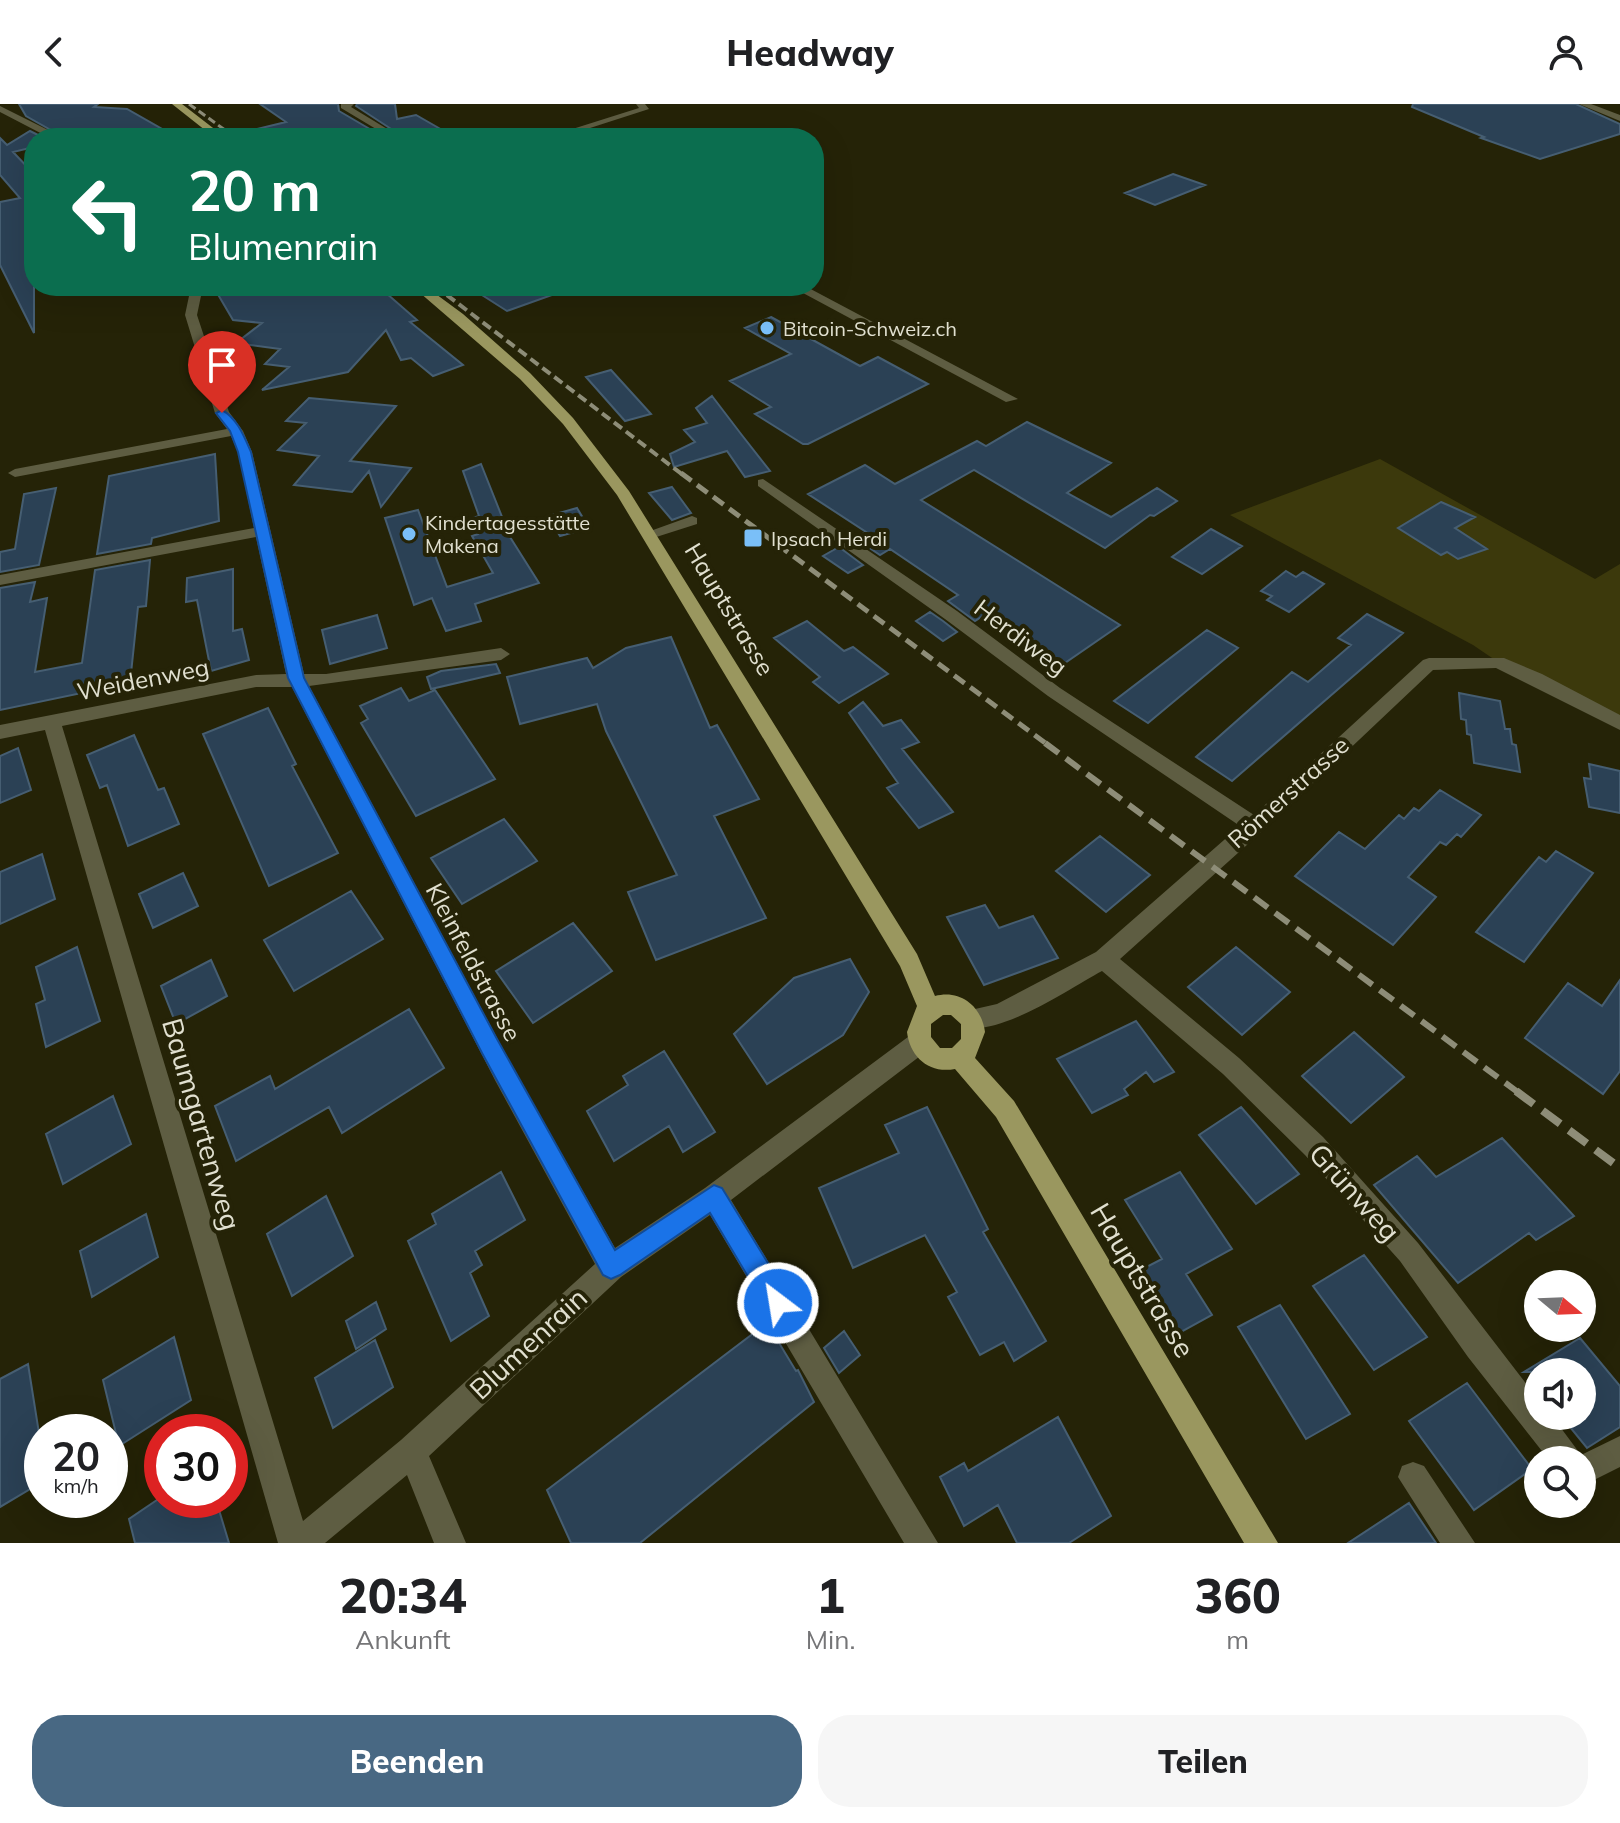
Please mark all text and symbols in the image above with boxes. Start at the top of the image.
icon: back [32,30,76,74]
text: Headway [726,30,894,75]
icon: person [1544,30,1588,74]
text: 20 m [188,155,321,225]
icon: left [56,160,160,264]
text: Blumenrain [188,224,378,269]
place label: Bitcoin-Schweiz.ch [783,316,957,341]
marker: Bitcoin-Schweiz.ch [758,319,776,337]
pin [188,331,256,413]
icon: arrive [200,343,244,387]
place label: Kindertagesstätte Makena [425,510,590,558]
marker: Kindertagesstätte Makena [400,525,418,543]
place label: Ipsach Herdi [771,526,887,551]
marker: Ipsach Herdi [742,527,764,549]
street label: Hauptstrasse [679,537,781,681]
street label: Herdiweg [969,592,1073,682]
street label: Weidenweg [75,652,211,706]
street label: Römerstrasse [1221,730,1355,854]
street label: Kleinfeldstrasse [420,878,528,1046]
street label: Baumgartenweg [155,1014,249,1234]
street label: Grünweg [1302,1136,1408,1248]
street label: Hauptstrasse [1083,1196,1203,1364]
position arrow [736,1261,820,1345]
north arrow [1524,1270,1596,1342]
map controls [1524,1270,1596,1518]
street label: Blumenrain [462,1280,594,1406]
button: sound [1524,1358,1596,1430]
speed limit sign: 30 [144,1414,248,1518]
text: 20 [52,1431,100,1481]
button: search [1524,1446,1596,1518]
text: km/h [53,1473,99,1498]
text: 20:34 [339,1565,467,1625]
text: 1 [816,1565,845,1625]
text: 360 [1195,1565,1281,1625]
text: Ankunft [355,1623,451,1656]
text: Min. [806,1623,855,1656]
text: m [1226,1623,1249,1656]
button: Beenden [32,1715,802,1807]
button: Teilen [818,1715,1588,1807]

